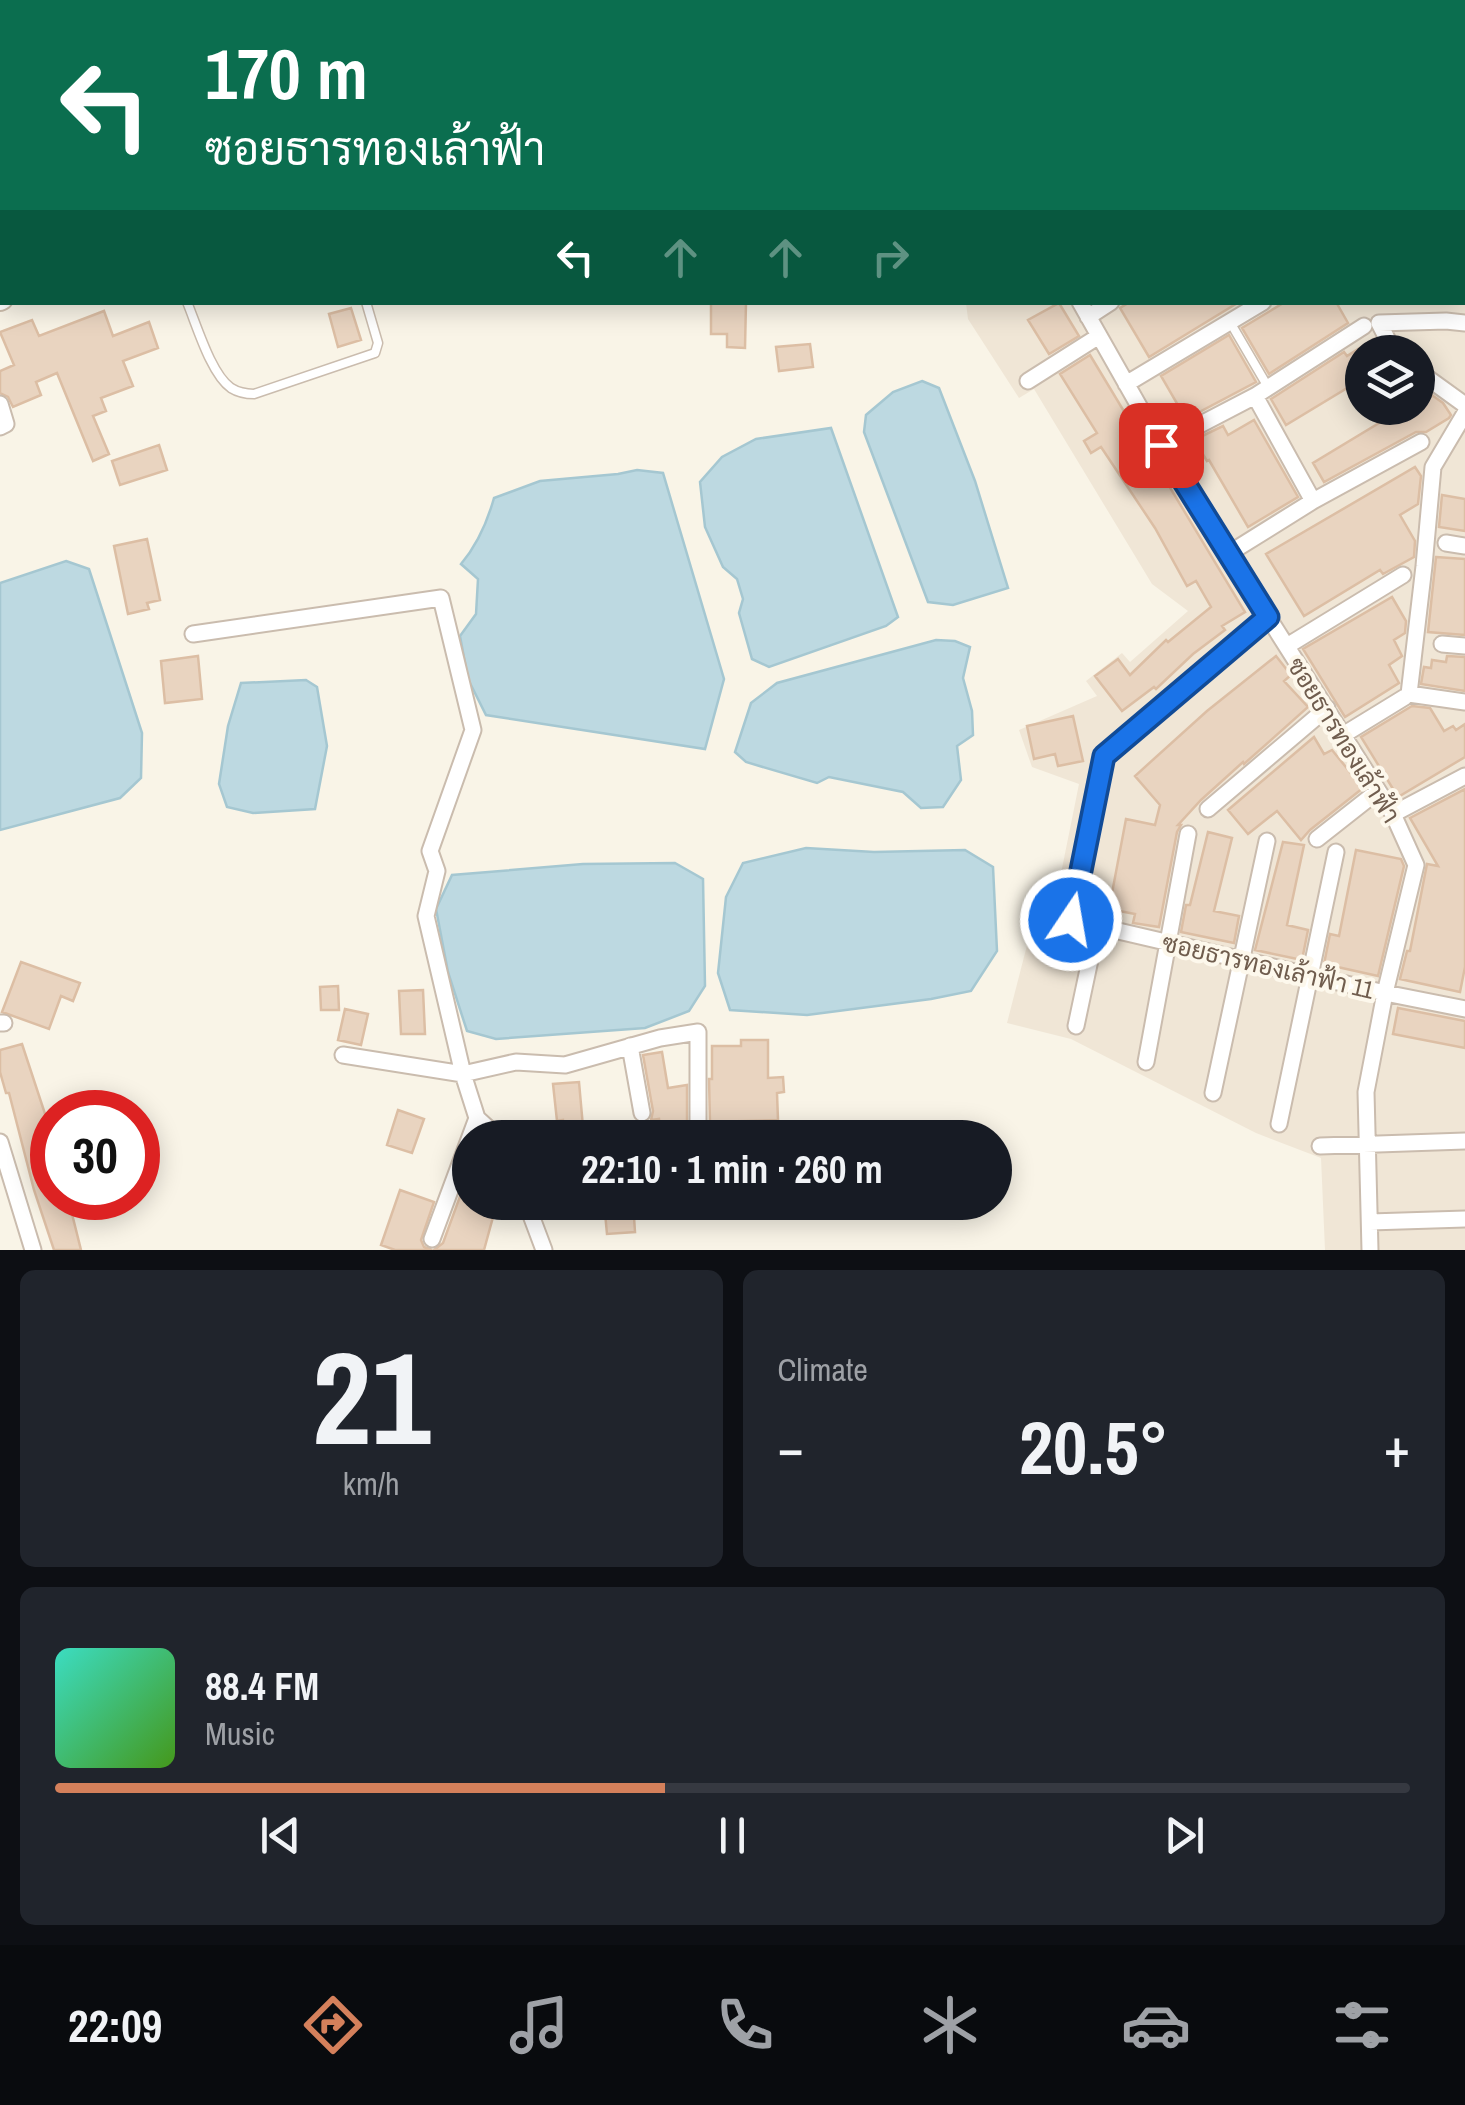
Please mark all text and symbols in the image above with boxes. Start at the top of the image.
text: 170 m [205,27,368,121]
icon: left [40,40,170,170]
text: ซอยธารทองเล้าฟ้า [205,118,545,179]
icon: left [548,230,603,285]
icon: ahead [653,230,708,285]
icon: ahead [758,230,813,285]
icon: right [863,230,918,285]
map controls [1345,335,1435,425]
button: layers [1345,335,1435,425]
pin [1119,403,1204,488]
icon: arrive [1134,418,1189,473]
street label: ซอยธารทองเล้าฟ้า [1279,651,1409,829]
position arrow [1019,868,1123,972]
street label: ซอยธารทองเล้าฟ้า 11 [1159,925,1378,1007]
speed limit sign: 30 [30,1090,160,1220]
text: 22:10 · 1 min · 260 m [581,1144,883,1195]
text: 21 [312,1309,431,1485]
text: Climate [778,1348,868,1391]
text: 20.5° [1019,1396,1169,1497]
text: − [778,1410,804,1484]
text: + [1384,1410,1410,1484]
text: km/h [343,1462,400,1505]
text: 88.4 FM [205,1661,319,1712]
text: Music [205,1712,275,1755]
icon: previous [253,1808,308,1863]
icon: pause [705,1808,760,1863]
icon: next [1157,1808,1212,1863]
icon: directions [298,1990,368,2060]
icon: music [504,1990,574,2060]
icon: phone [710,1990,780,2060]
icon: climate [915,1990,985,2060]
icon: car [1121,1990,1191,2060]
icon: filters [1327,1990,1397,2060]
text: 22:09 [68,1995,162,2056]

